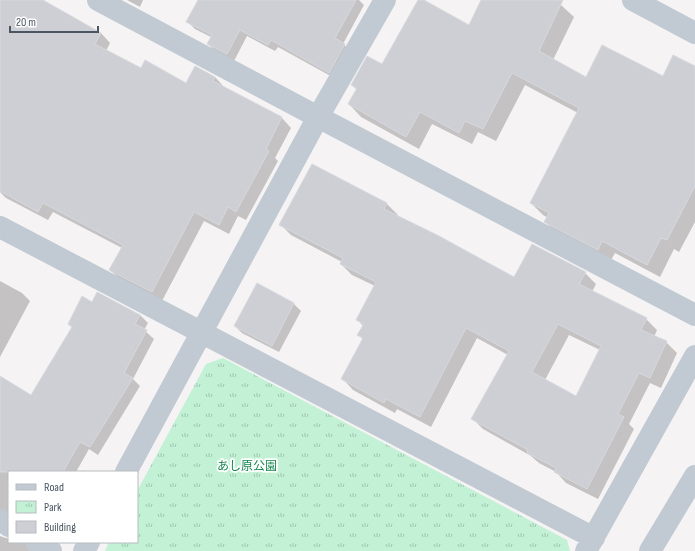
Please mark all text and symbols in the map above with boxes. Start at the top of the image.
scale bar [10,8,98,34]
text: 20 m [16,15,36,30]
park label: あし原公園 [217,459,277,474]
legend [8,471,138,543]
text: Road [44,480,64,495]
text: Park [44,500,62,515]
text: Building [44,520,76,535]

